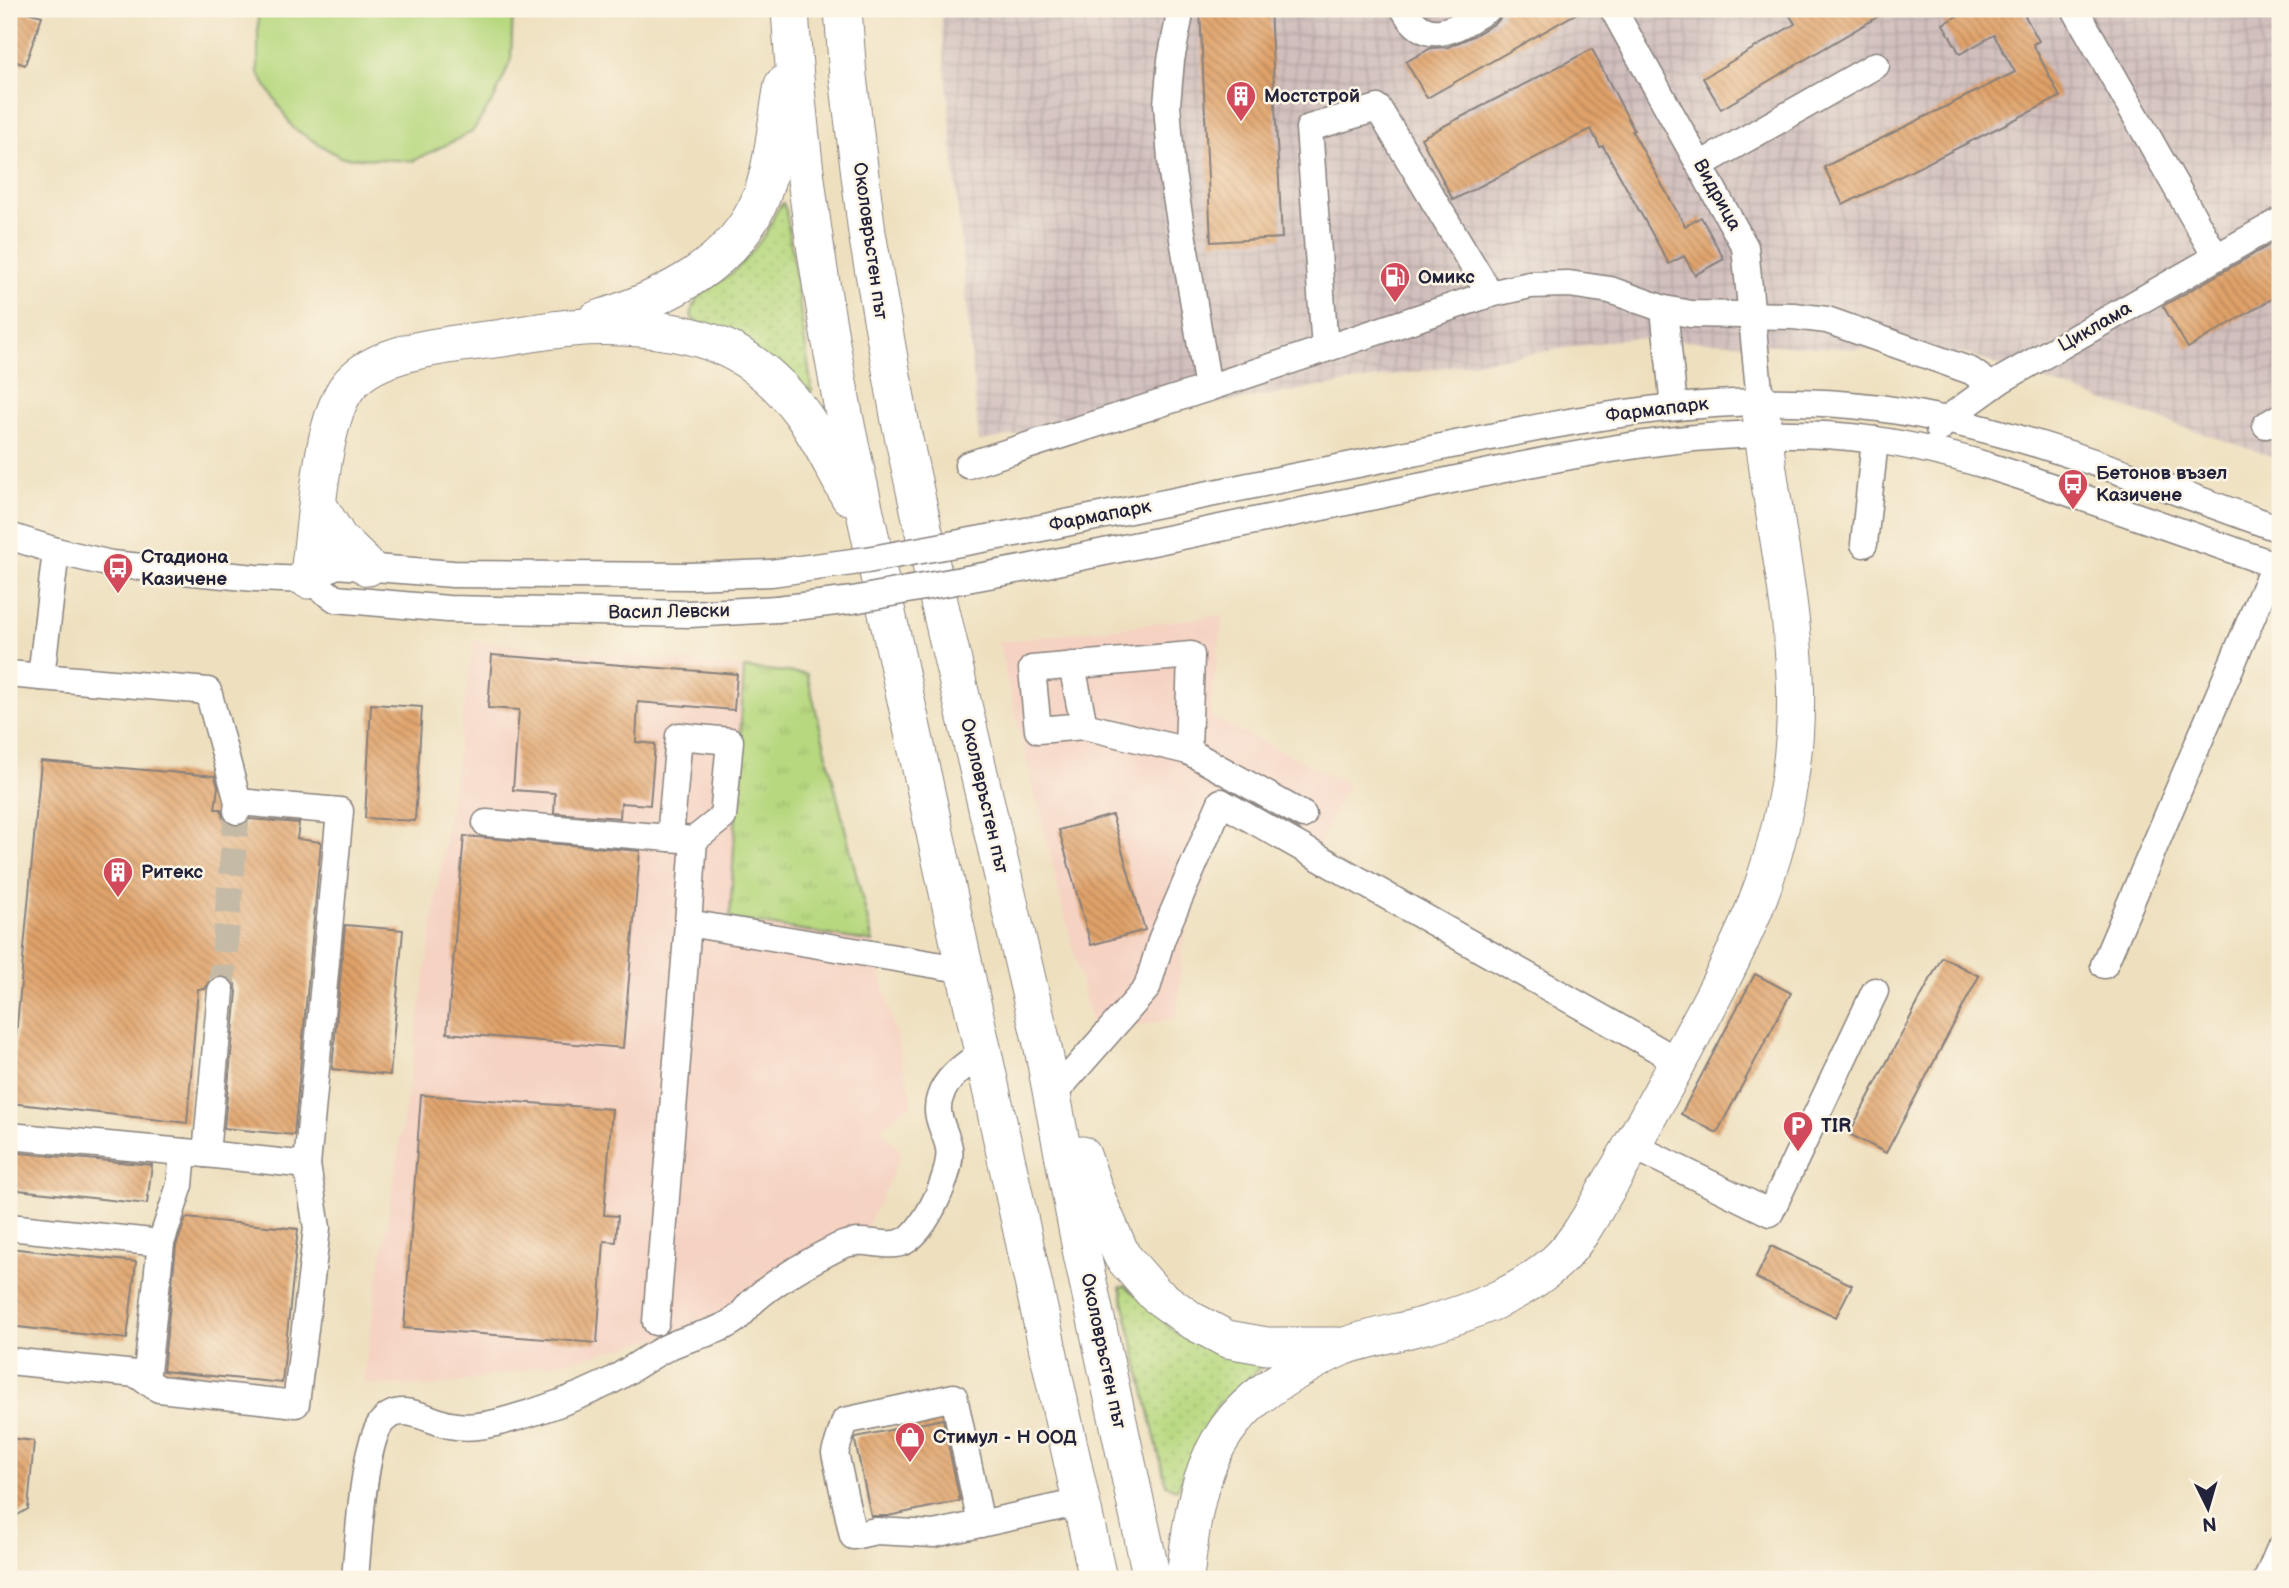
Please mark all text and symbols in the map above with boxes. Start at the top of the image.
building icon: Мостстрой [1224,79,1258,123]
place label: Мостстрой [1264,85,1360,108]
street label: Видрица [1688,155,1746,235]
street label: Околовръстен път [848,161,892,321]
fuel station icon: Омикс [1378,260,1412,304]
place label: Омикс [1418,266,1475,289]
street label: Циклама [2054,297,2136,357]
street label: Фармапарк [1604,392,1710,428]
place label: Бетонов възел Казичене [2096,462,2227,507]
bus stop icon: Бетонов възел Казичене [2056,467,2090,511]
street label: Фармапарк [1047,495,1153,537]
place label: Стадиона Казичене [141,546,229,591]
bus stop icon: Стадиона Казичене [101,551,135,595]
street label: Васил Левски [608,599,730,625]
street label: Околовръстен път [955,716,1013,876]
building icon: Ритекс [101,855,135,899]
place label: Ритекс [141,861,204,884]
parking icon: TIR [1781,1109,1815,1153]
place label: TIR [1821,1115,1851,1138]
street label: Околовръстен път [1075,1271,1131,1431]
shop icon: Стимул - Н ООД [893,1420,927,1464]
place label: Стимул - Н ООД [933,1426,1077,1449]
north arrow [2174,1472,2244,1542]
text: N [2201,1511,2217,1536]

